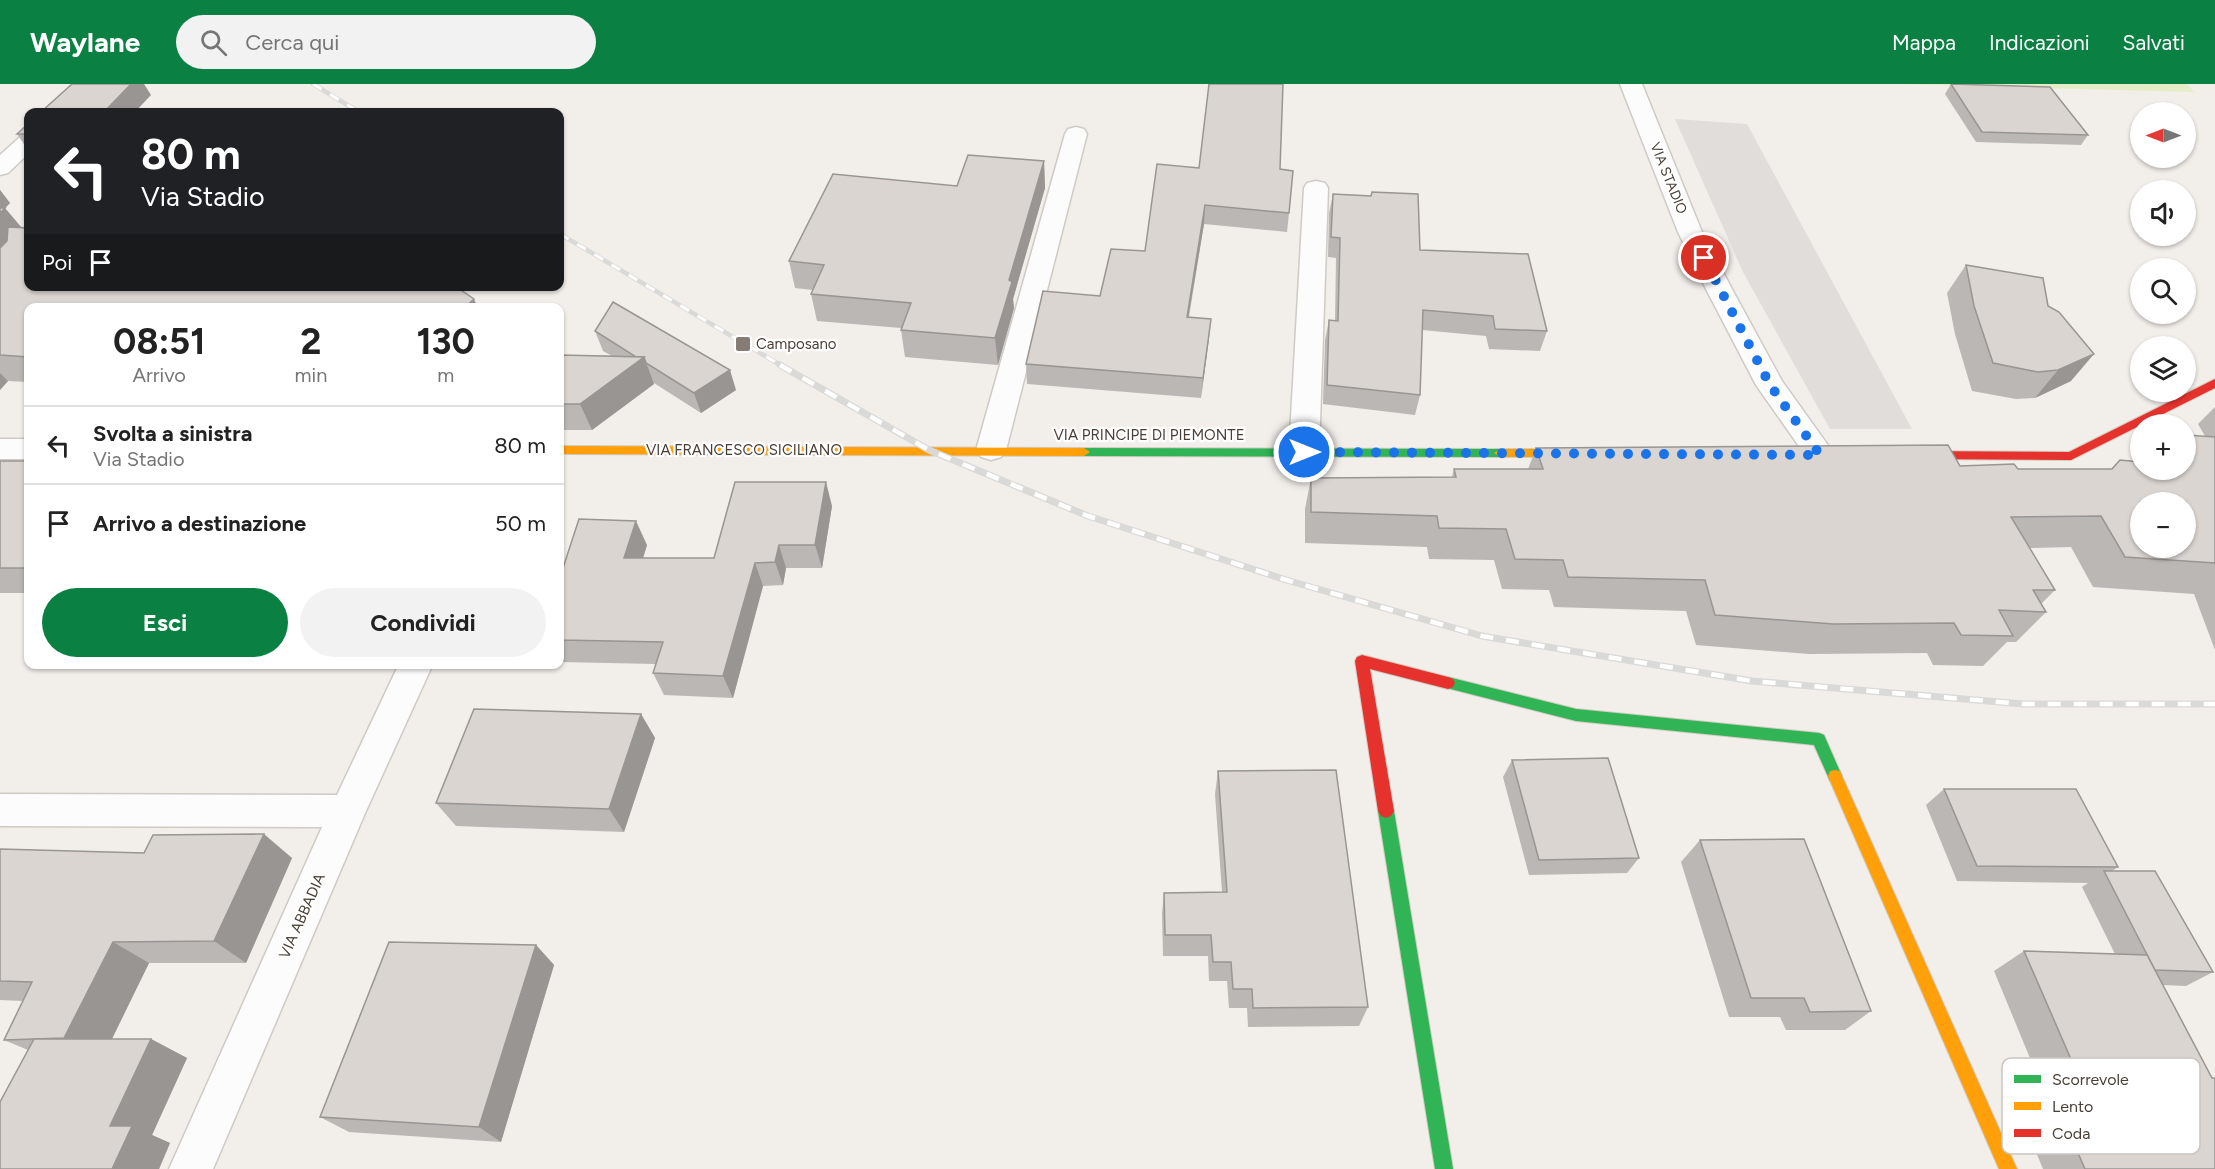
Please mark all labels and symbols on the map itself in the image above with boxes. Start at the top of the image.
north arrow [2130,102,2196,168]
street label: VIA STADIO [1646,140,1691,217]
pin [1678,232,1729,283]
marker: Camposano [734,335,752,353]
place label: Camposano [756,335,837,353]
position arrow [1272,420,1336,484]
street label: VIA PRINCIPE DI PIEMONTE [1053,426,1245,444]
street label: VIA FRANCESCO SICILIANO [646,441,842,459]
street label: VIA ABBADIA [275,871,329,961]
legend [2002,1058,2200,1154]
text: Scorrevole [2052,1070,2129,1089]
text: Lento [2052,1097,2093,1116]
text: Coda [2052,1124,2090,1143]

